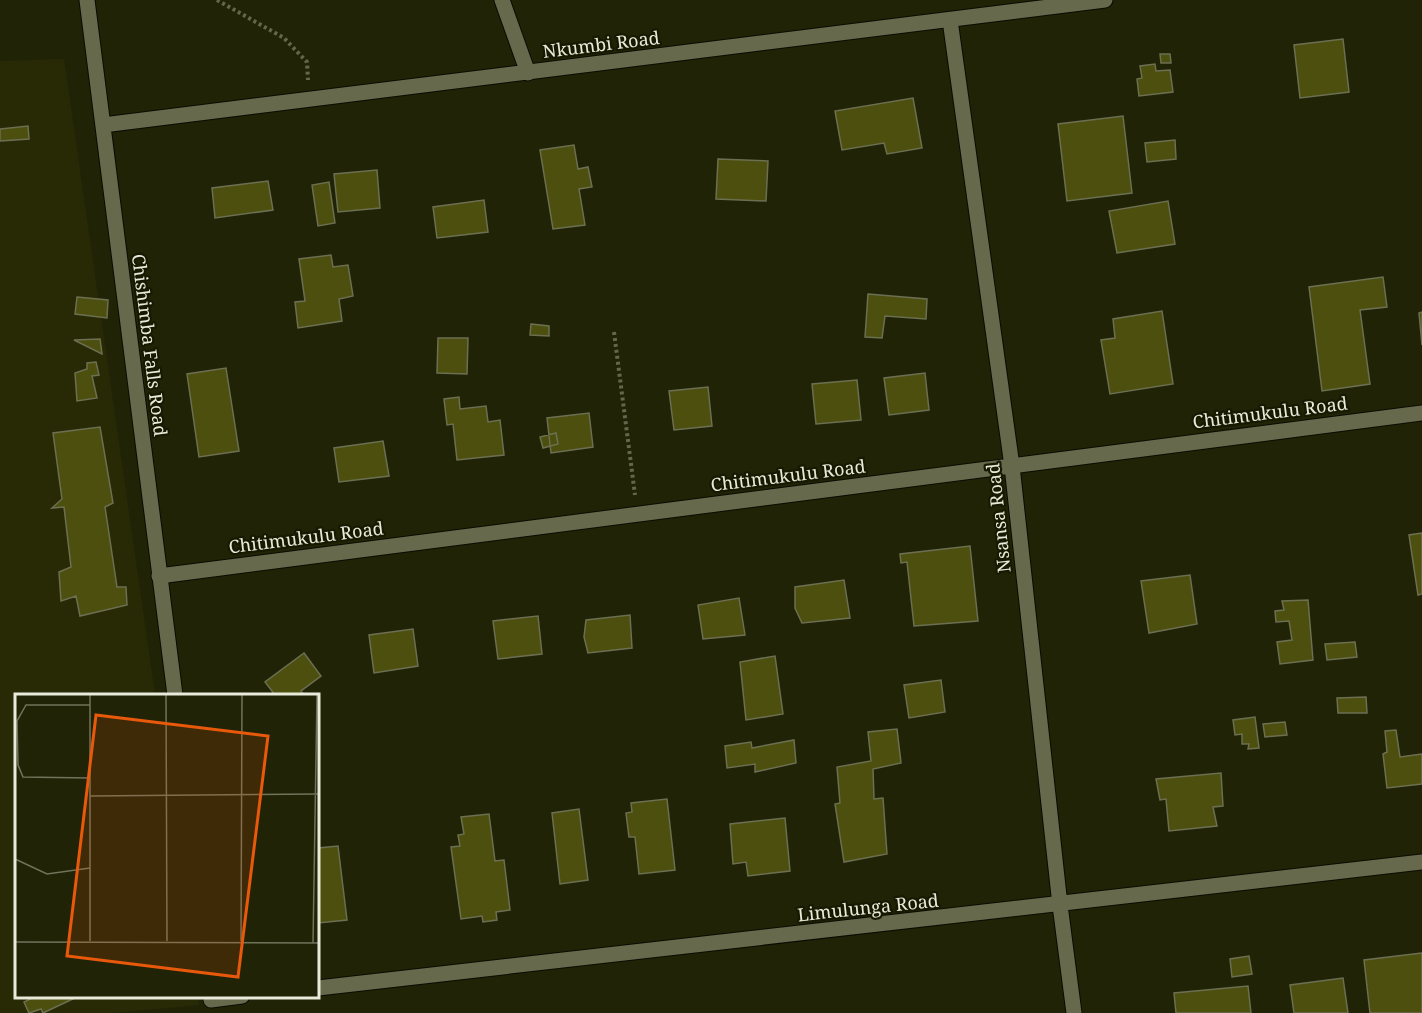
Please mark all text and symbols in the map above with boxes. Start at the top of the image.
street label: Nkumbi Road [541,25,661,63]
street label: Chishimba Falls Road [127,252,173,438]
street label: Chitimukulu Road [1191,391,1349,433]
street label: Chitimukulu Road [709,454,867,496]
street label: Nsansa Road [980,462,1016,574]
street label: Chitimukulu Road [227,516,385,558]
inset map [15,694,320,998]
street label: Limulunga Road [796,888,940,926]

